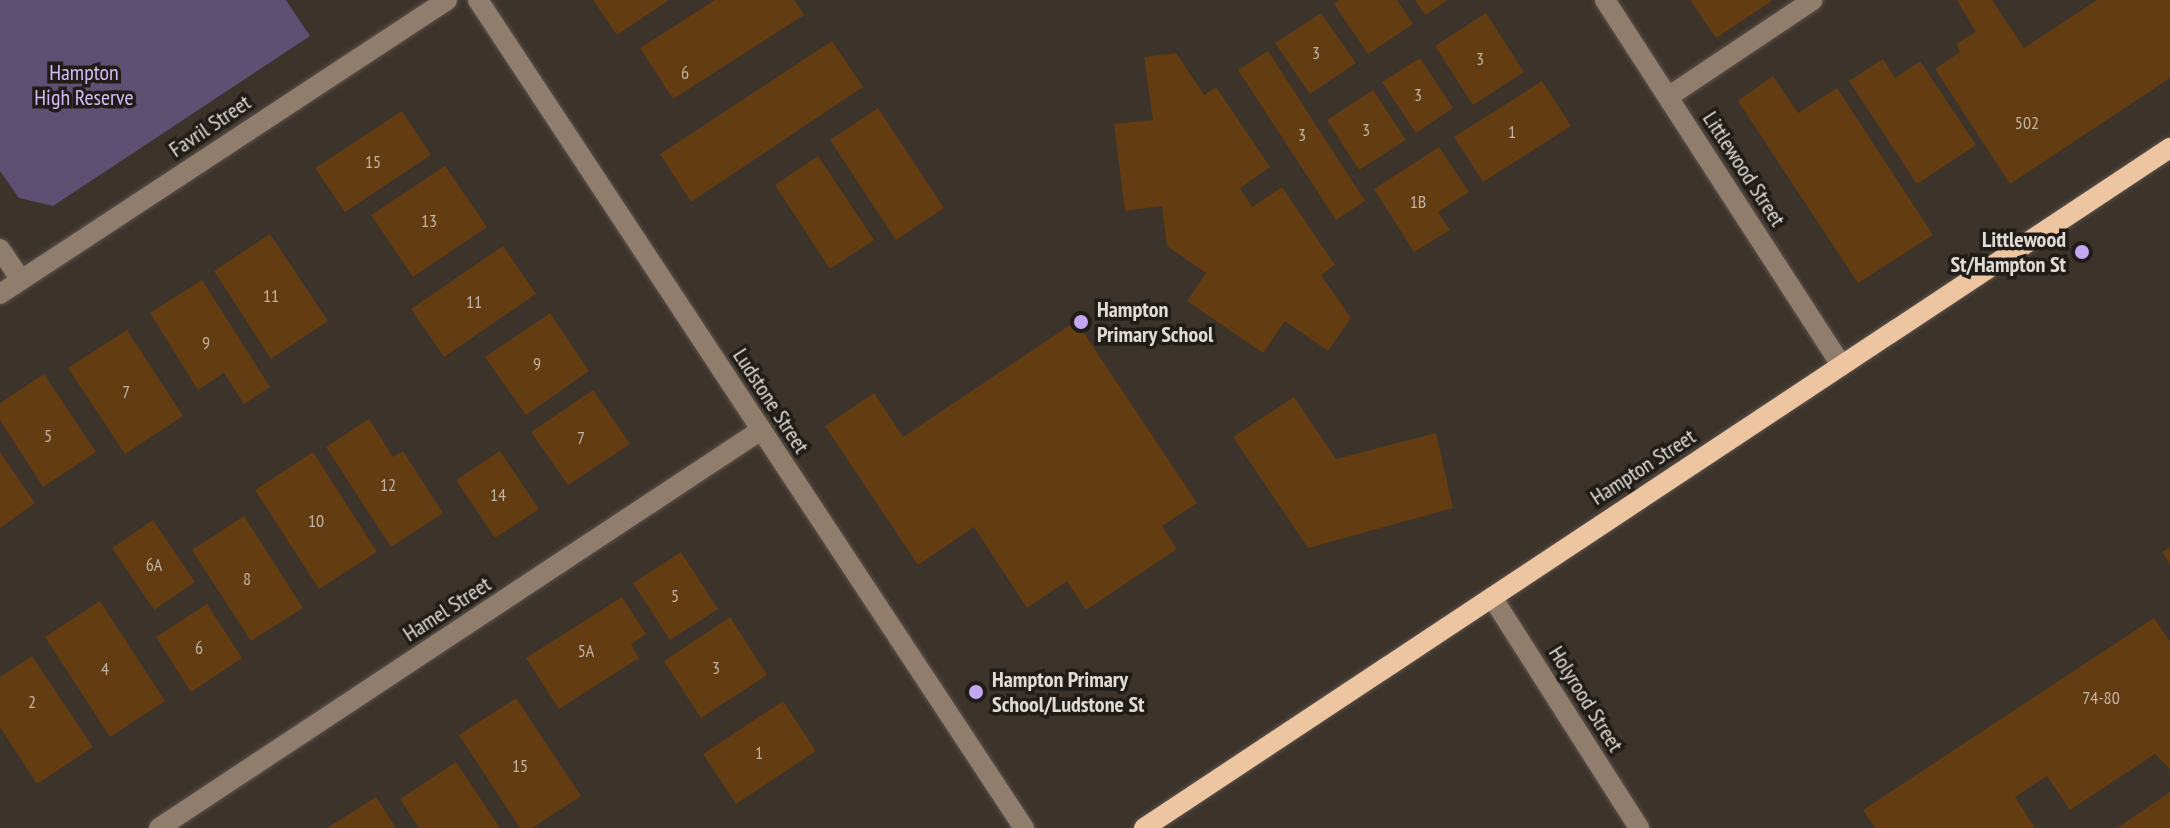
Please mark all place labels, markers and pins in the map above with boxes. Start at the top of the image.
place label: Littlewood St/Hampton St [1950,226,2066,278]
marker: Littlewood St/Hampton St [2073,243,2091,261]
place label: Hampton Primary School [1097,296,1214,348]
marker: Hampton Primary School [1072,313,1090,331]
place label: Hampton Primary School/Ludstone St [992,666,1145,718]
marker: Hampton Primary School/Ludstone St [967,683,985,701]

